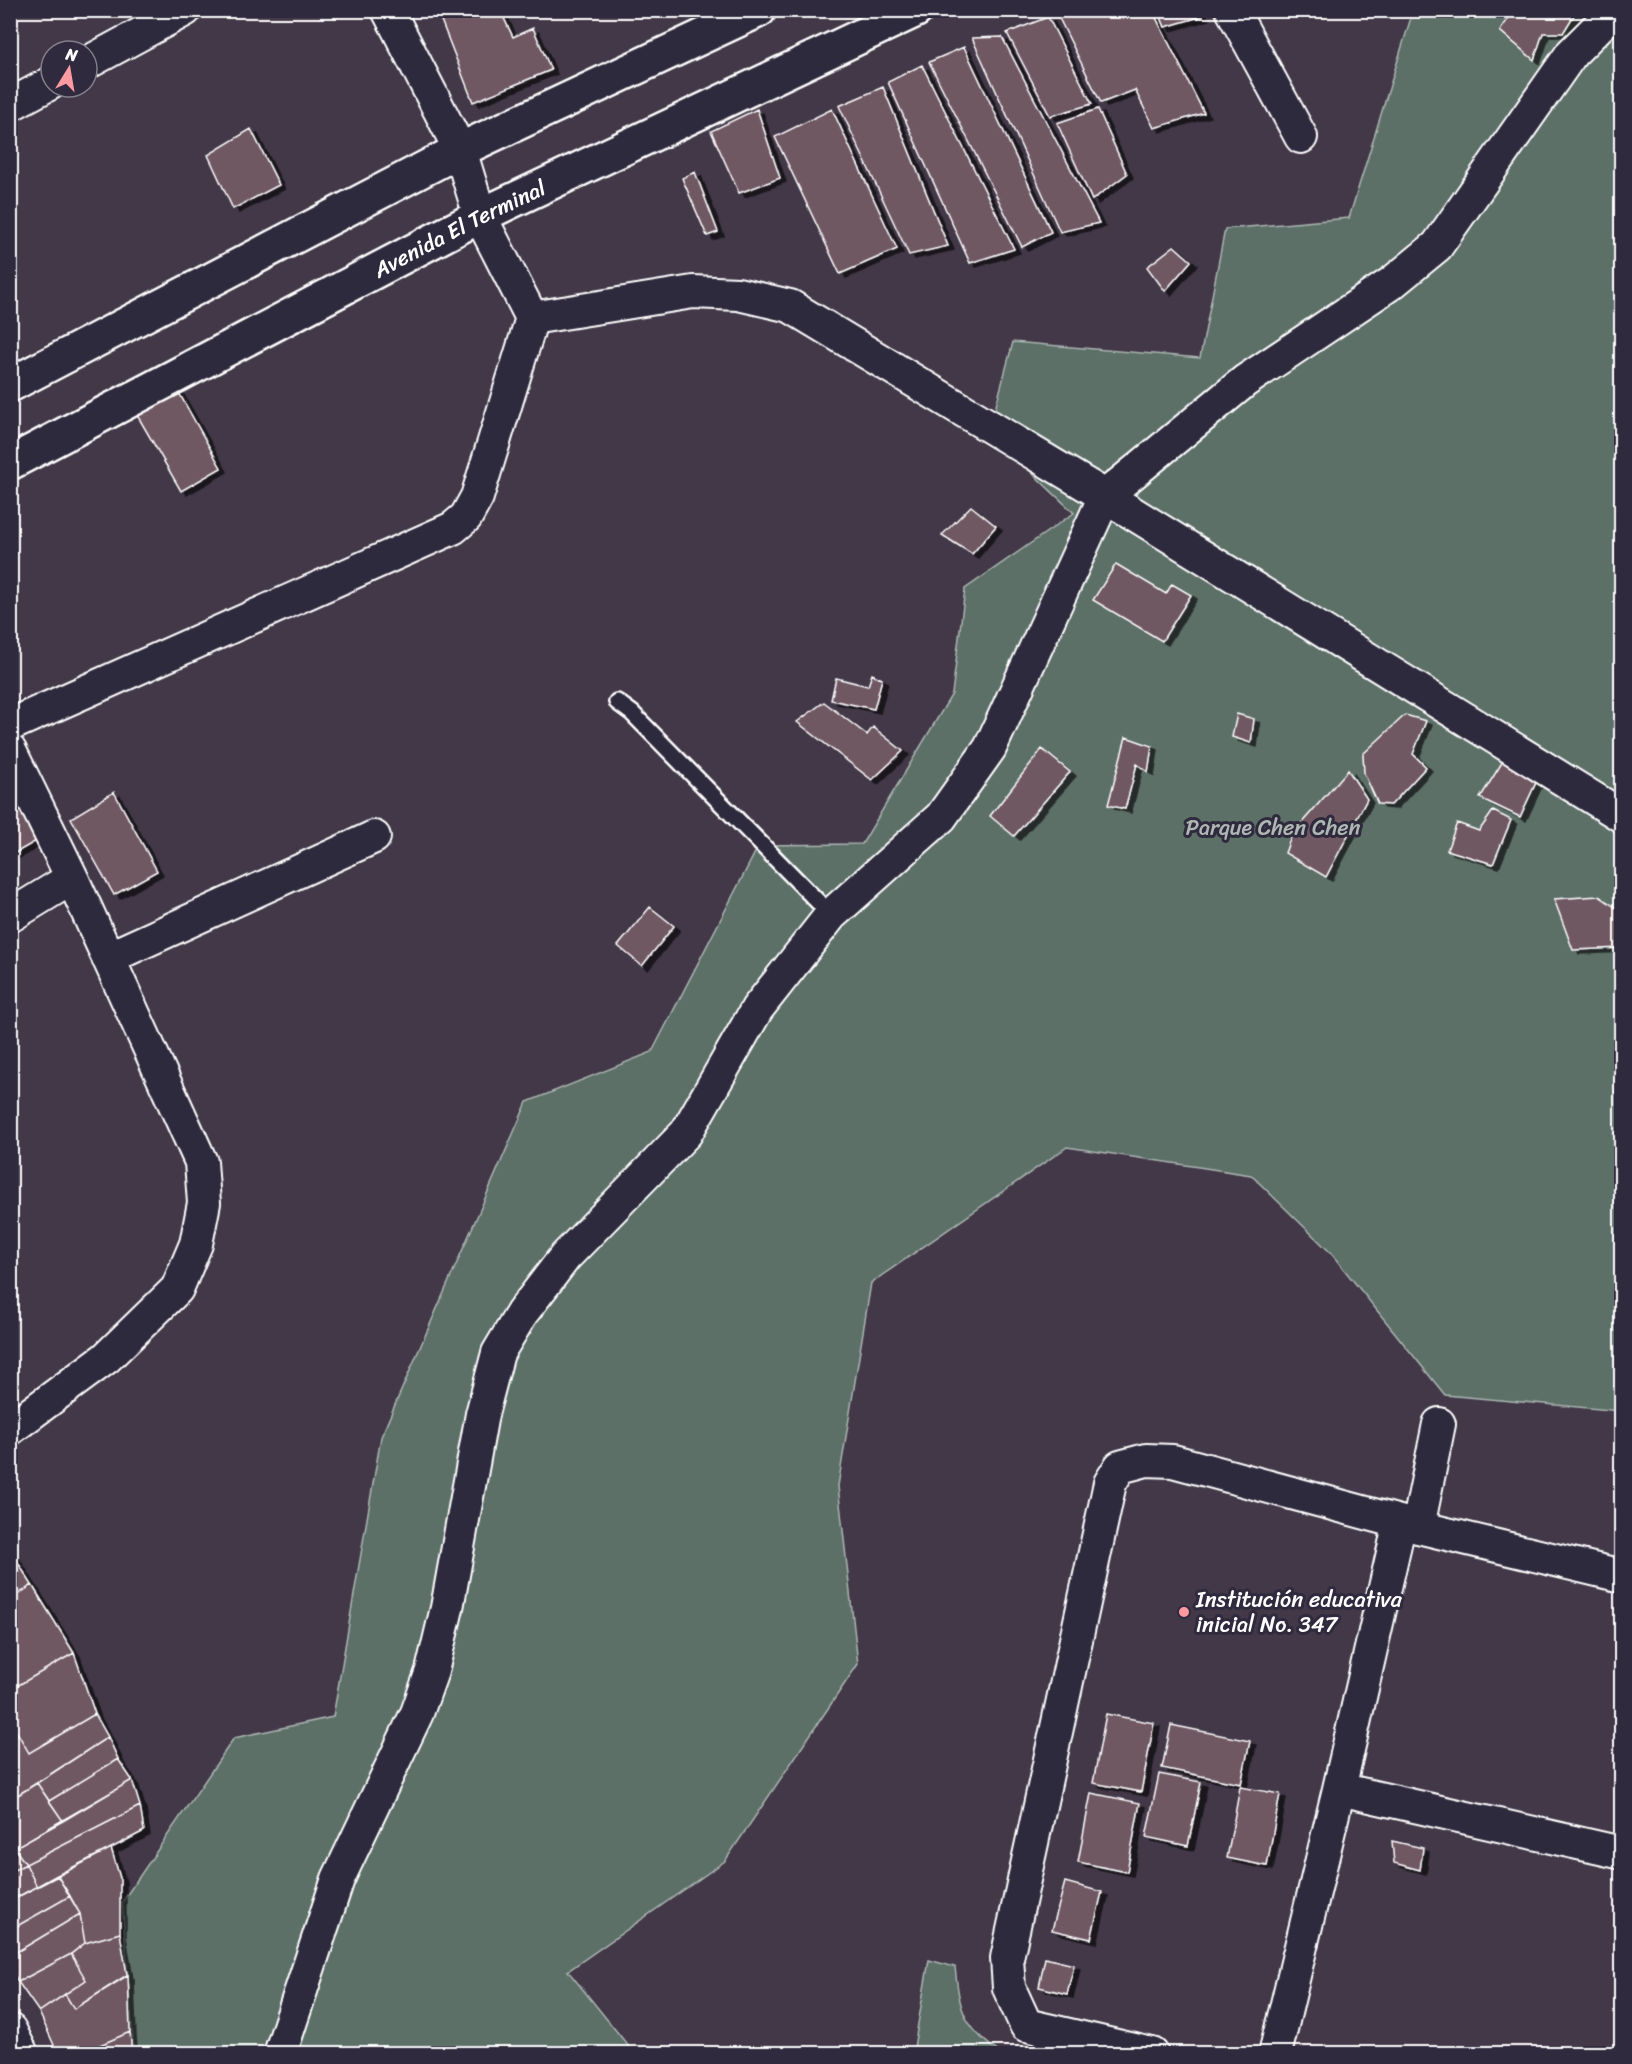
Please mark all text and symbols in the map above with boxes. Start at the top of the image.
north arrow [39,39,99,99]
text: N [63,39,81,70]
street label: Avenida El Terminal [365,168,553,289]
park label: Parque Chen Chen [1186,808,1361,847]
place label: Institución educativa inicial No. 347 [1195,1580,1403,1644]
marker: Institución educativa inicial No. 347 [1177,1605,1191,1619]

